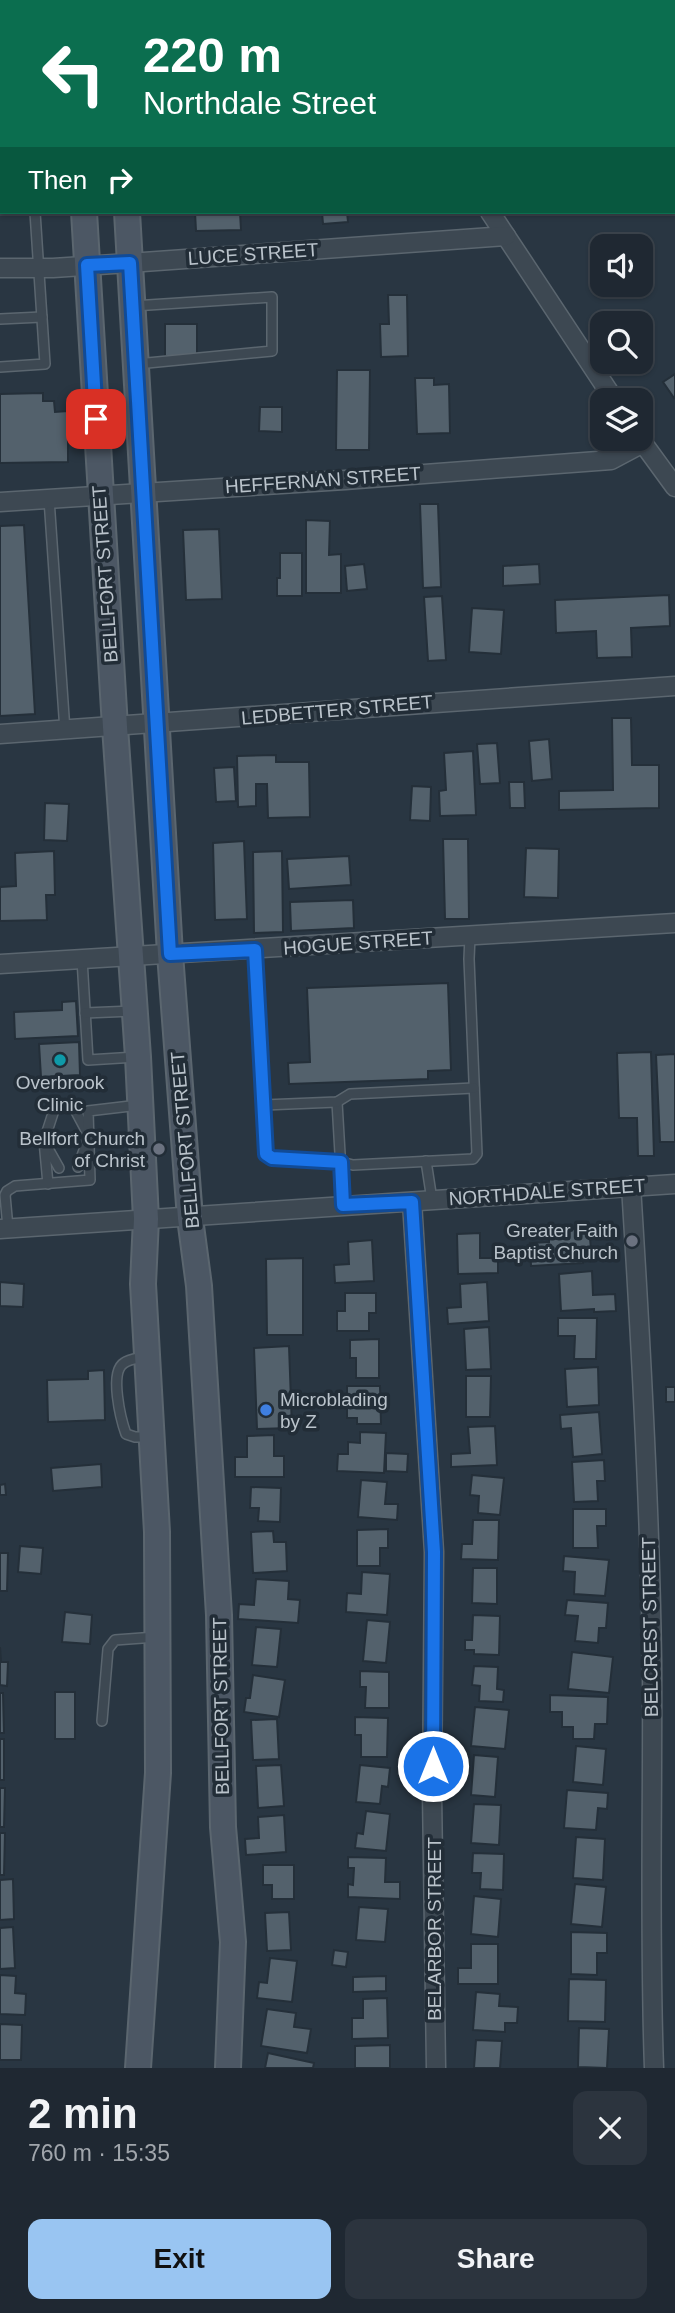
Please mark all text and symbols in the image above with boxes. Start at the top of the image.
icon: left [28,28,119,119]
text: 220 m [143,28,282,82]
text: Northdale Street [143,85,376,121]
icon: right [101,161,139,199]
text: Then [28,165,87,195]
map controls [590,234,653,451]
button: sound [590,234,653,297]
street label: LUCE STREET [187,239,319,269]
button: search [590,311,653,374]
button: layers [590,388,653,451]
pin [66,389,126,449]
icon: arrive [77,400,115,438]
street label: HEFFERNAN STREET [224,463,422,497]
street label: BELLFORT STREET [88,484,122,663]
street label: LEDBETTER STREET [240,691,434,729]
street label: HOGUE STREET [282,927,434,959]
street label: BELLFORT STREET [167,1050,203,1229]
marker: Overbrook Clinic [52,1052,68,1068]
place label: Overbrook Clinic [16,1072,105,1115]
place label: Bellfort Church of Christ [19,1128,146,1171]
marker: Bellfort Church of Christ [151,1141,167,1157]
street label: NORTHDALE STREET [448,1175,646,1209]
place label: Greater Faith Baptist Church [493,1220,618,1263]
marker: Greater Faith Baptist Church [624,1233,640,1249]
place label: Microblading by Z [280,1389,388,1432]
marker: Microblading by Z [258,1402,274,1418]
street label: BELCREST STREET [638,1536,662,1717]
street label: BELLFORT STREET [209,1617,233,1795]
position arrow [396,1729,470,1803]
street label: BELARBOR STREET [424,1837,445,2021]
text: 2 min [28,2090,138,2137]
button: close [573,2091,647,2165]
text: 760 m · 15:35 [28,2140,170,2166]
button: Exit [28,2219,331,2299]
button: Share [345,2219,647,2299]

